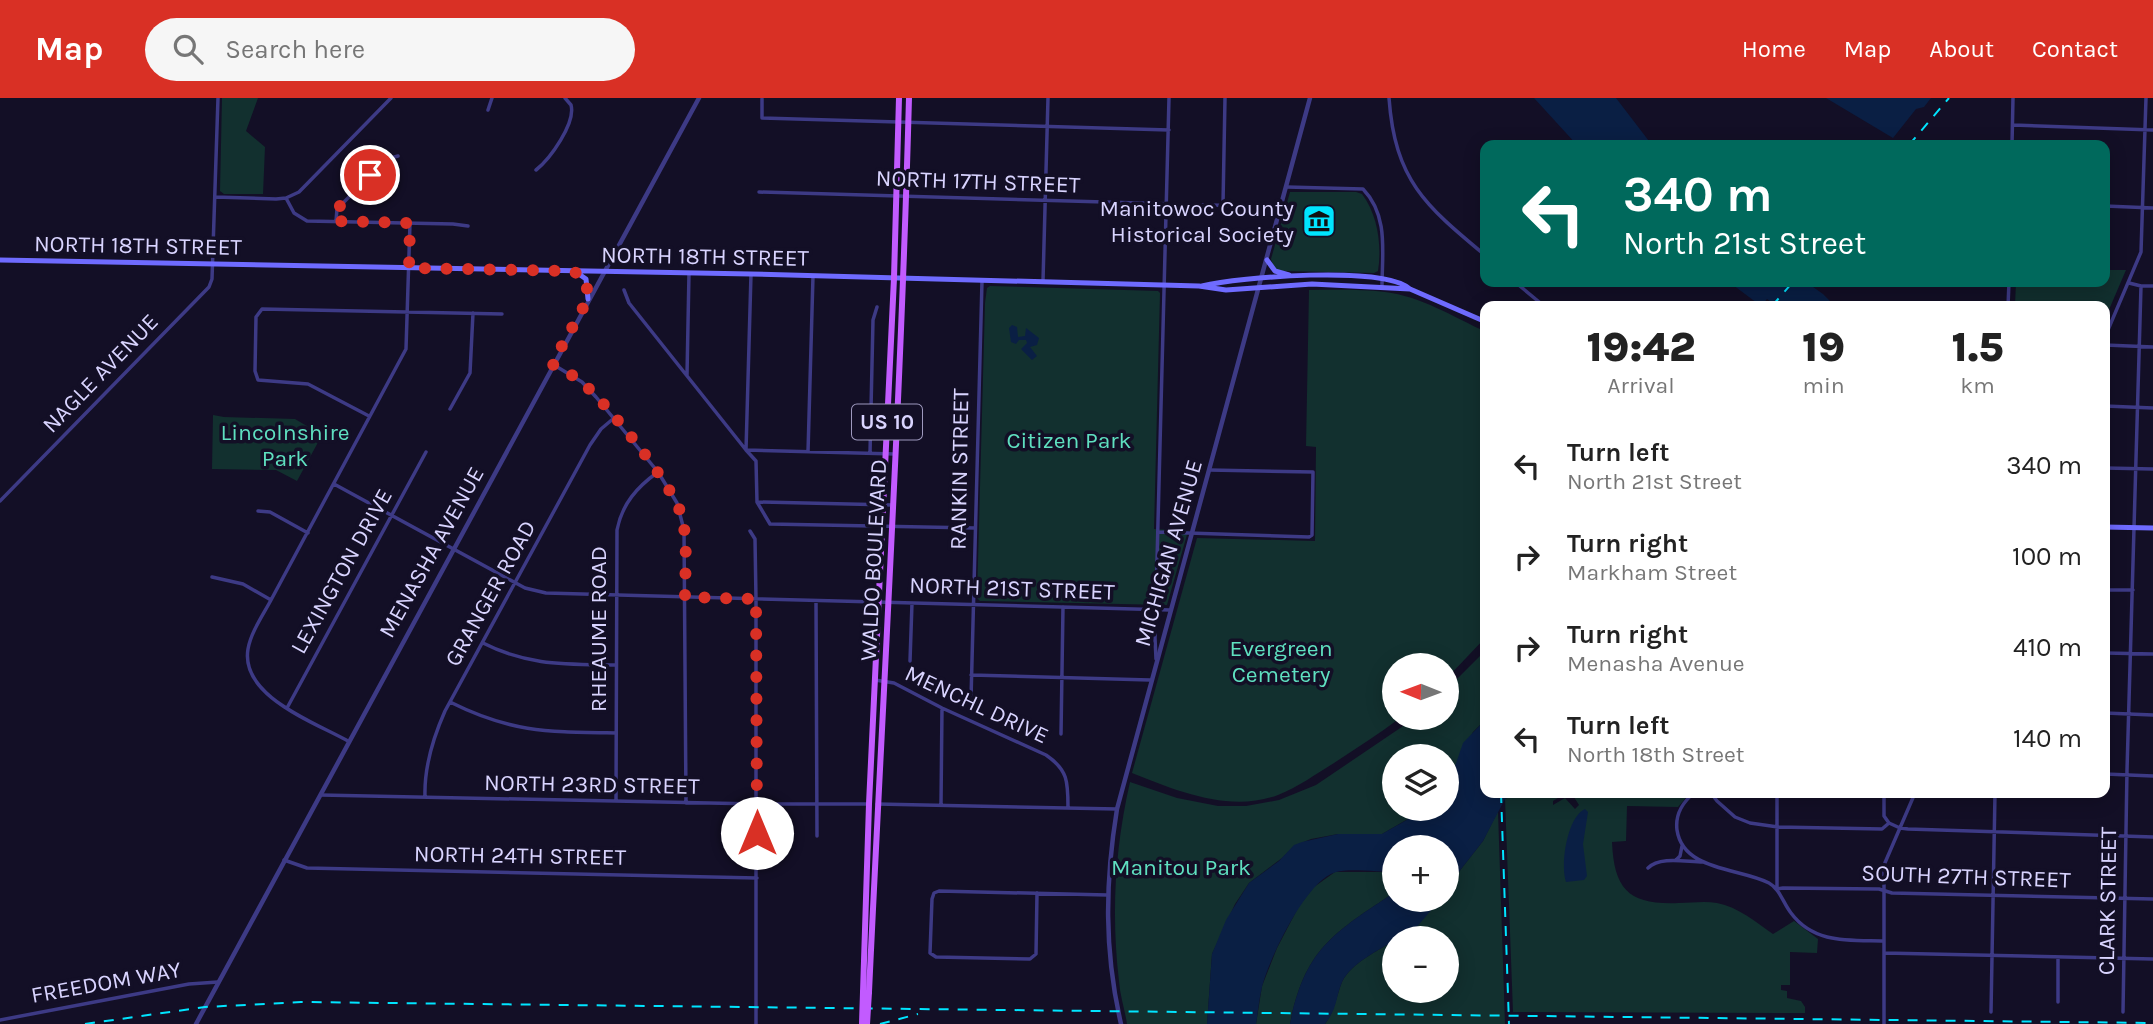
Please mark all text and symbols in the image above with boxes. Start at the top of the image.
search box [145,18,635,81]
text: Map [35,30,103,68]
icon: search [169,30,207,68]
text: Search here [225,34,365,65]
text: Home [1742,35,1806,63]
text: Map [1844,35,1891,63]
text: About [1929,35,1994,63]
text: Contact [2032,35,2118,63]
pin [340,145,400,205]
icon: arrive [351,156,389,194]
street label: NORTH 17TH STREET [875,164,1081,199]
text: 340 m [1623,166,1773,223]
icon: left [1508,168,1599,259]
place label: Manitowoc County Historical Society [1100,195,1294,248]
museum icon: Manitowoc County Historical Society [1300,202,1338,240]
text: North 21st Street [1623,225,1866,262]
street label: NORTH 18TH STREET [34,230,243,261]
street label: NORTH 18TH STREET [601,241,810,272]
street label: NAGLE AVENUE [37,308,164,438]
text: 19:42 [1586,322,1696,372]
text: 19 [1802,322,1845,372]
text: 1.5 [1952,322,2004,372]
text: Arrival [1607,372,1675,399]
text: min [1802,372,1845,399]
text: km [1960,372,1995,399]
street label: RANKIN STREET [945,388,974,550]
road number: US 10 [852,404,922,440]
park label: Lincolnshire Park [220,419,350,472]
park label: Citizen Park [1006,427,1132,454]
text: Turn left [1567,437,1669,468]
icon: left [1508,447,1546,485]
text: 340 m [2006,450,2082,481]
street label: MICHIGAN AVENUE [1129,457,1208,650]
street label: WALDO BOULEVARD [855,459,892,662]
street label: MENASHA AVENUE [373,462,490,642]
text: North 21st Street [1567,468,1742,495]
street label: LEXINGTON DRIVE [285,484,398,658]
street label: GRANGER ROAD [439,516,542,671]
text: Turn right [1567,528,1688,559]
icon: right [1508,538,1546,576]
text: 100 m [2012,541,2082,572]
street label: RHEAUME ROAD [585,546,612,712]
text: Markham Street [1567,559,1737,586]
street label: NORTH 21ST STREET [909,571,1116,606]
text: Turn right [1567,619,1688,650]
icon: right [1508,629,1546,667]
text: 410 m [2013,632,2082,663]
park label: Evergreen Cemetery [1229,635,1333,688]
text: Menasha Avenue [1567,650,1745,677]
north arrow [1382,653,1460,730]
map controls [1382,653,1459,1003]
street label: MENCHL DRIVE [901,659,1053,750]
text: Turn left [1567,710,1669,741]
icon: left [1508,720,1546,758]
text: 140 m [2013,723,2082,754]
text: North 18th Street [1567,741,1744,768]
button: layers [1382,744,1459,821]
street label: NORTH 23RD STREET [484,769,700,800]
position arrow [720,796,794,870]
street label: CLARK STREET [2093,826,2122,975]
button: + [1382,835,1459,912]
street label: NORTH 24TH STREET [414,840,627,871]
park label: Manitou Park [1111,854,1251,881]
street label: SOUTH 27TH STREET [1861,859,2072,894]
button: − [1382,926,1459,1003]
street label: FREEDOM WAY [29,956,184,1009]

